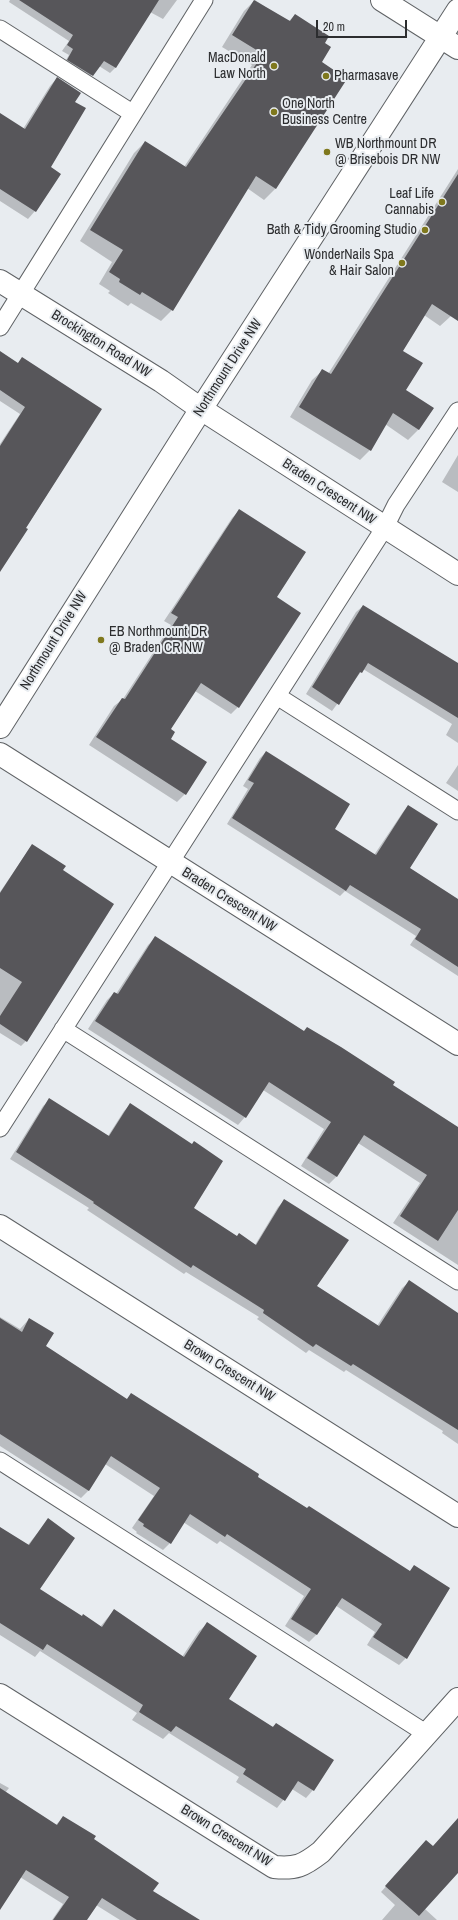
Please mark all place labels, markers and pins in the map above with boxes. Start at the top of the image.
place label: MacDonald Law North [208,50,266,82]
marker: MacDonald Law North [269,61,279,71]
place label: Pharmasave [334,68,398,84]
marker: Pharmasave [321,71,331,81]
place label: One North Business Centre [282,96,367,128]
marker: One North Business Centre [269,107,279,117]
place label: WB Northmount DR @ Brisebois DR NW [335,136,440,168]
marker: WB Northmount DR @ Brisebois DR NW [322,147,332,157]
place label: Leaf Life Cannabis [385,186,434,218]
marker: Leaf Life Cannabis [437,197,447,207]
place label: Bath & Tidy Grooming Studio [267,222,417,238]
marker: Bath & Tidy Grooming Studio [420,225,430,235]
place label: WonderNails Spa & Hair Salon [304,247,394,280]
marker: WonderNails Spa & Hair Salon [397,258,407,268]
place label: EB Northmount DR @ Braden CR NW [109,624,207,656]
marker: EB Northmount DR @ Braden CR NW [96,635,106,645]

